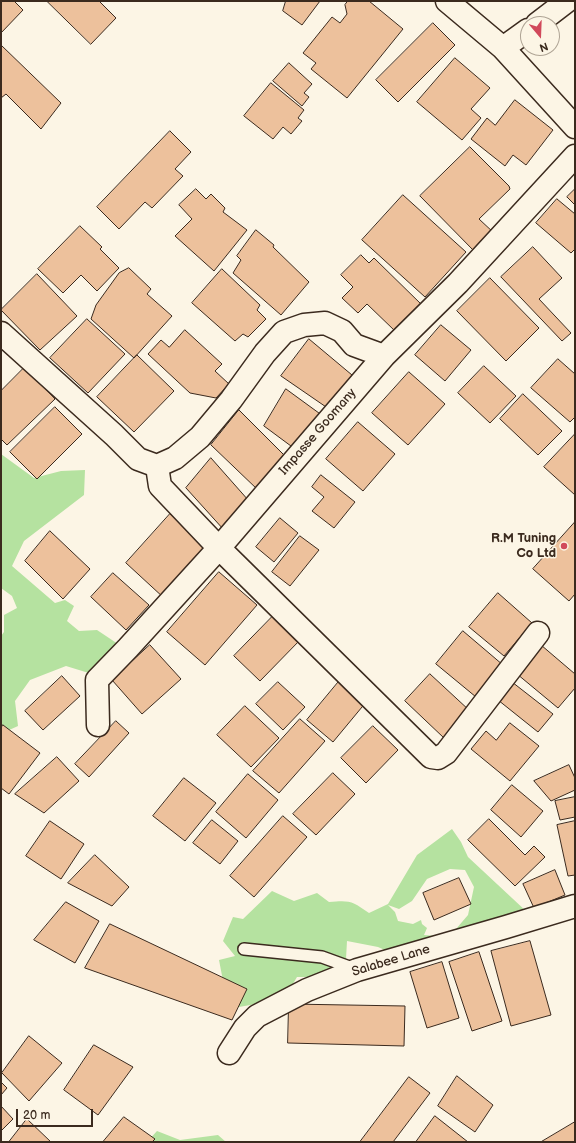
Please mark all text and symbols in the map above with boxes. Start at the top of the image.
north arrow [520,16,560,56]
text: N [538,39,550,54]
street label: Impasse Goomany [276,386,360,478]
place label: R.M Tuning Co Ltd [491,531,556,562]
marker: R.M Tuning Co Ltd [559,541,569,551]
street label: Salabee Lane [350,942,432,980]
scale bar [18,1101,95,1127]
text: 20 m [23,1108,50,1123]

